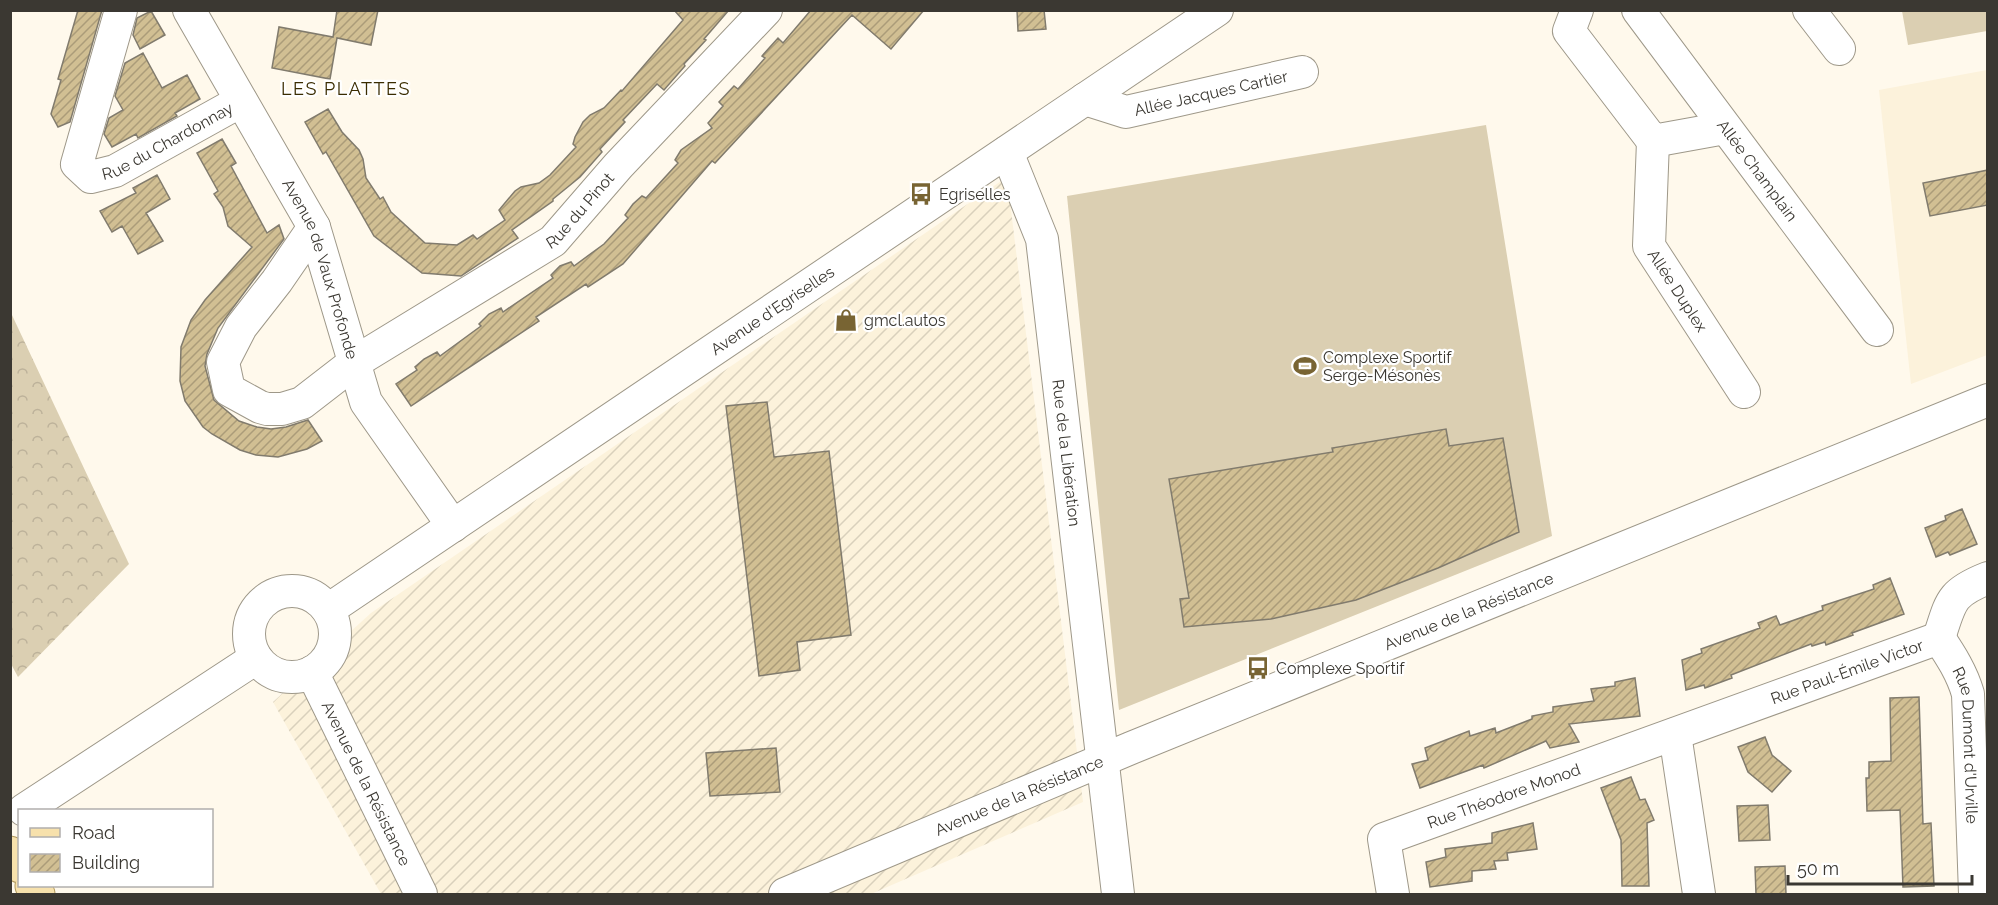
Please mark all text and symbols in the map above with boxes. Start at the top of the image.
street label: Allée Jacques Cartier [1132,66,1290,119]
district label: LES PLATTES [281,78,411,99]
street label: Rue du Chardonnay [100,98,236,183]
street label: Allée Champlain [1714,116,1802,225]
street label: Rue du Pinot [542,168,618,253]
street label: Avenue de Vaux Profonde [279,175,362,361]
bus stop icon: Egriselles [908,181,934,207]
place label: Egriselles [939,185,1011,204]
street label: Allée Duplex [1644,245,1712,335]
street label: Avenue d'Egriselles [707,262,838,359]
shop icon: gmcl.autos [833,307,859,333]
place label: gmcl.autos [864,311,946,330]
place label: Complexe Sportif Serge-Mésonès [1323,348,1452,385]
sports icon: Complexe Sportif Serge-Mésonès [1292,353,1318,379]
street label: Rue de la Libération [1049,378,1085,527]
street label: Avenue de la Résistance [1381,568,1556,654]
street label: Rue Paul-Émile Victor [1768,635,1926,708]
bus stop icon: Complexe Sportif [1245,655,1271,681]
place label: Complexe Sportif [1276,659,1405,678]
street label: Rue Dumont d'Urville [1949,664,1982,824]
street label: Avenue de la Résistance [318,698,415,869]
street label: Avenue de la Résistance [932,751,1106,839]
street label: Rue Théodore Monod [1425,759,1583,832]
legend [18,809,213,887]
text: Road [72,822,115,843]
scale bar [1788,848,1972,886]
text: Building [72,852,140,873]
text: 50 m [1797,858,1839,879]

